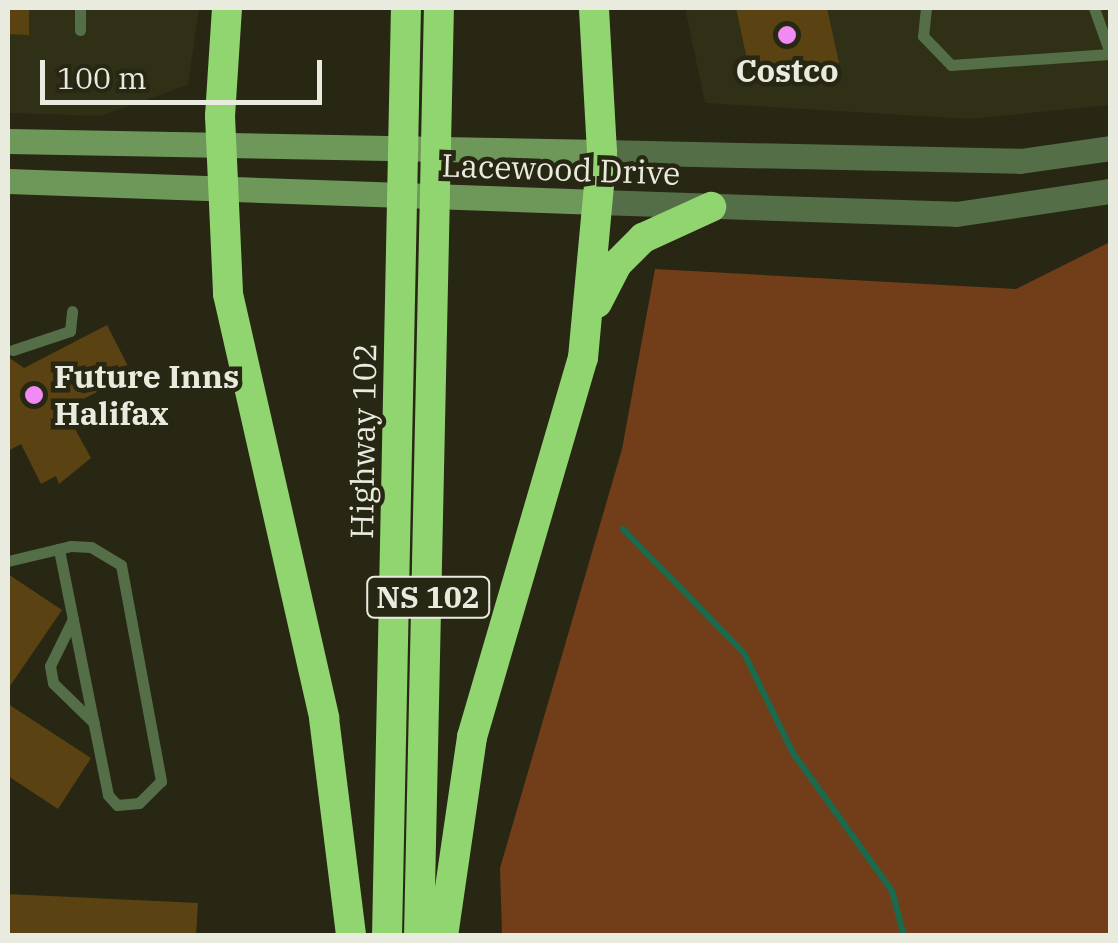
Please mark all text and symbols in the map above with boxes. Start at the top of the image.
marker: Costco [776,24,798,46]
scale bar [45,40,328,102]
place label: Costco [735,51,839,89]
text: 100 m [57,58,147,97]
street label: Lacewood Drive [441,146,681,192]
street label: Highway 102 [342,343,384,539]
place label: Future Inns Halifax [54,358,239,433]
marker: Future Inns Halifax [23,384,45,406]
road number: NS 102 [366,572,490,622]

